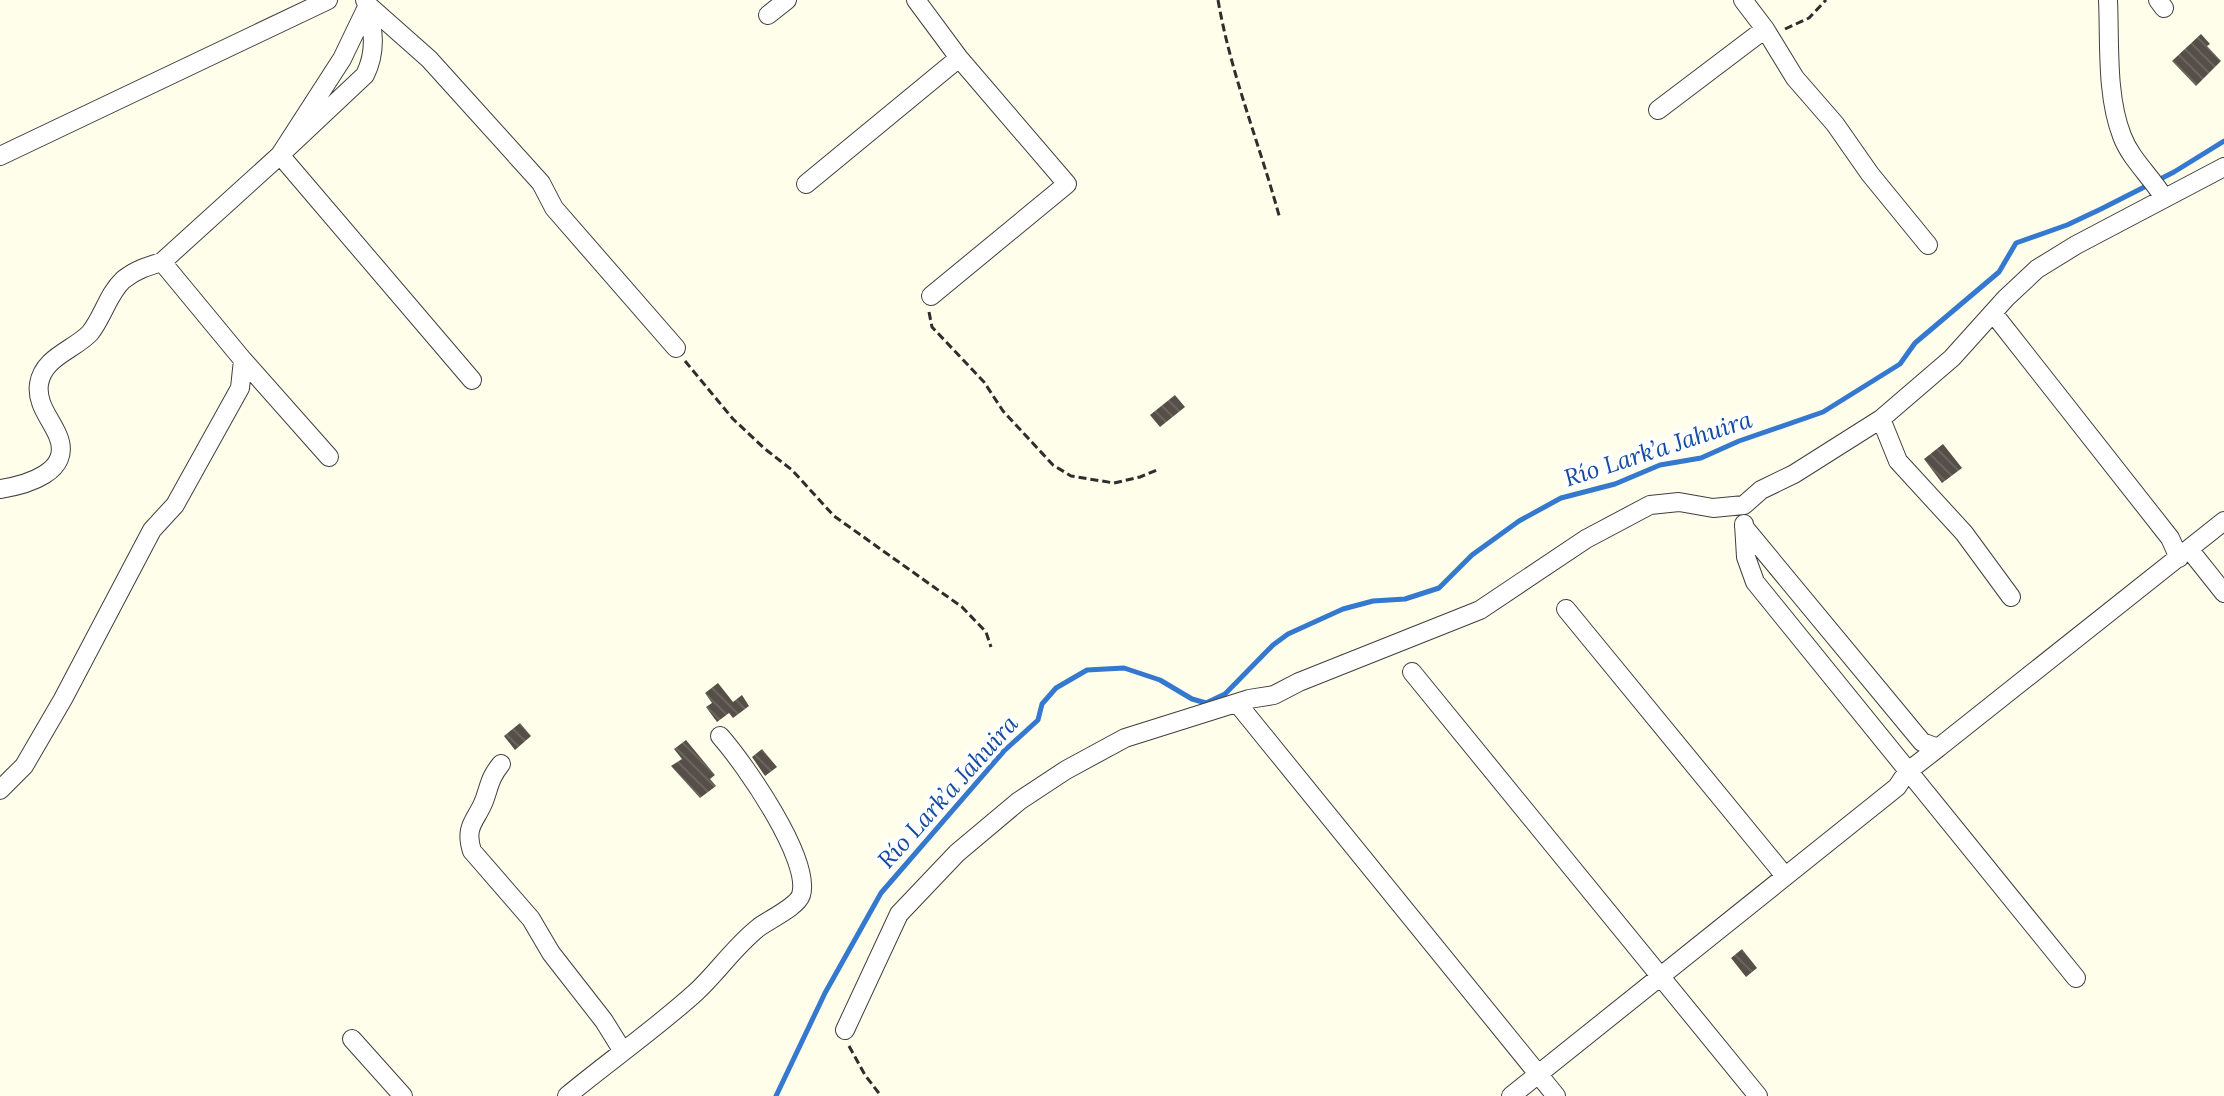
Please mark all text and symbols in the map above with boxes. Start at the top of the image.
water label: Río Lark’a Jahuira [1560,403,1756,493]
water label: Río Lark’a Jahuira [871,708,1025,875]

